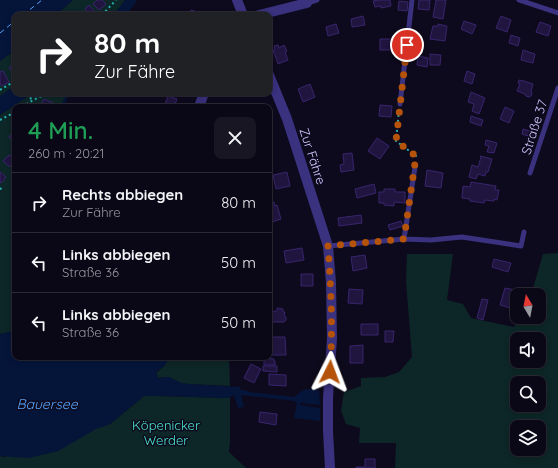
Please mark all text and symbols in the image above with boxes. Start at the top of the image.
text: 80 m [94,25,160,60]
icon: right [28,28,80,80]
pin [390,28,424,62]
icon: arrive [396,34,418,56]
text: Zur Fähre [94,60,175,83]
street label: Straße 37 [518,97,550,156]
text: 4 Min. [28,115,93,145]
button: close [214,117,256,159]
street label: Zur Fähre [296,126,330,186]
text: 260 m · 20:21 [28,145,104,161]
text: Rechts abbiegen [62,185,183,204]
icon: right [28,192,50,214]
text: 80 m [221,193,256,212]
text: Zur Fähre [62,204,121,220]
text: Links abbiegen [62,245,170,264]
icon: left [28,252,50,274]
text: 50 m [221,253,256,272]
text: Straße 36 [62,264,119,280]
north arrow [510,288,546,324]
map controls [510,288,546,456]
text: Links abbiegen [62,305,170,324]
icon: left [28,312,50,334]
text: 50 m [221,313,256,332]
text: Straße 36 [62,324,119,340]
button: sound [510,332,546,368]
position arrow [309,351,351,393]
button: search [510,376,546,412]
water label: Bauersee [16,395,79,413]
park label: Köpenicker Werder [132,417,200,448]
button: layers [510,420,546,456]

